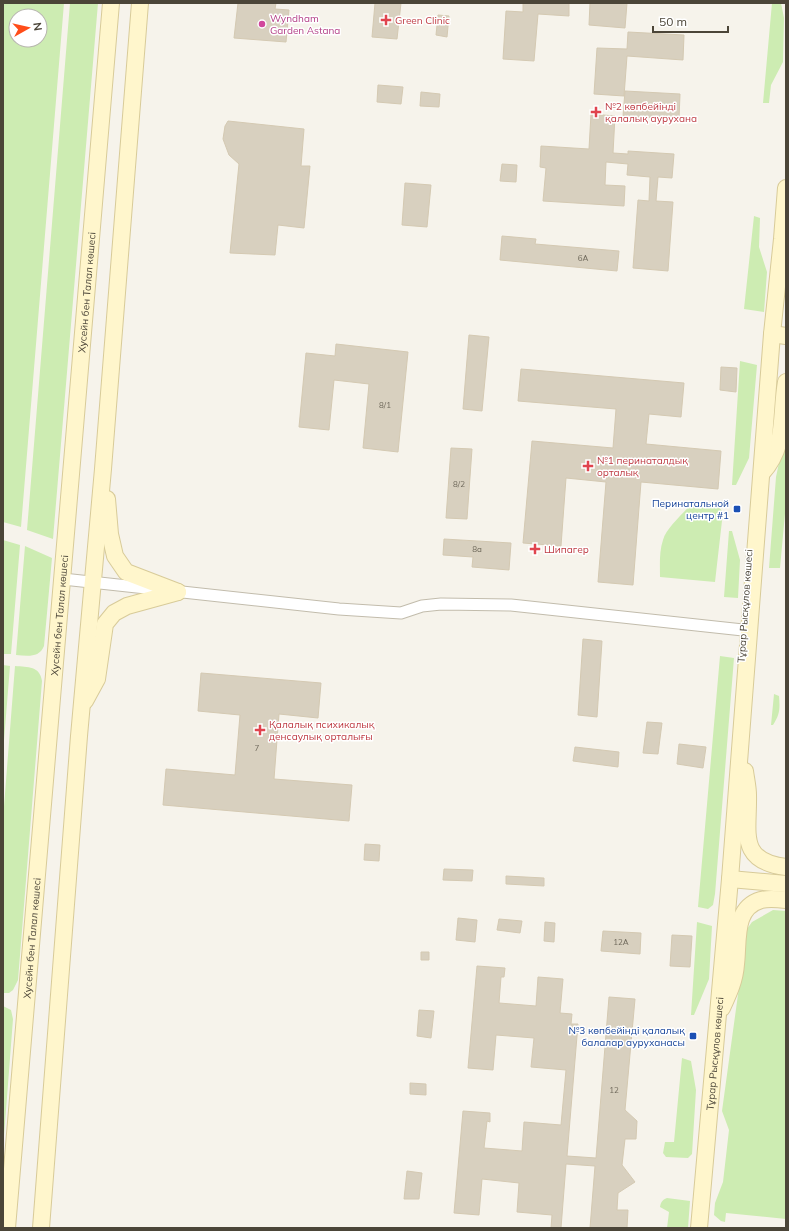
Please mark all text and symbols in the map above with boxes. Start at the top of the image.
north arrow [8,8,48,48]
scale bar [653,8,728,34]
place label: Wyndham Garden Astana [270,12,340,37]
marker: Green Clinic [380,14,392,26]
place label: Green Clinic [395,14,450,27]
text: 50 m [659,14,687,29]
marker: Wyndham Garden Astana [257,19,267,29]
text: N [30,22,45,32]
place label: №2 көпбейінді қалалық аурухана [605,100,697,125]
marker: №2 көпбейінді қалалық аурухана [590,106,602,118]
street label: Хусейн бен Талал көшесі [75,231,98,353]
house number: 6А [578,253,588,263]
house number: 8/1 [379,400,391,410]
place label: №1 перинаталдық орталық [597,454,688,479]
marker: №1 перинаталдық орталық [582,460,594,472]
house number: 8/2 [453,479,465,489]
place label: Перинатальной центр #1 [652,497,729,522]
marker: Перинатальной центр #1 [732,504,742,514]
marker: Шипагер [529,543,541,555]
place label: Шипагер [544,543,589,556]
house number: 8а [472,544,482,554]
street label: Тұрар Рысқұлов көшесі [735,549,755,663]
street label: Хусейн бен Талал көшесі [47,554,71,676]
place label: Қалалық психикалық денсаулық орталығы [269,718,375,743]
marker: Қалалық психикалық денсаулық орталығы [254,724,266,736]
house number: 7 [255,743,260,753]
street label: Хусейн бен Талал көшесі [20,877,43,999]
house number: 12А [613,937,629,947]
street label: Тұрар Рысқұлов көшесі [703,996,726,1111]
place label: №3 көпбейінді қалалық балалар ауруханасы [568,1024,685,1049]
marker: №3 көпбейінді қалалық балалар ауруханасы [688,1031,698,1041]
house number: 12 [609,1085,619,1095]

